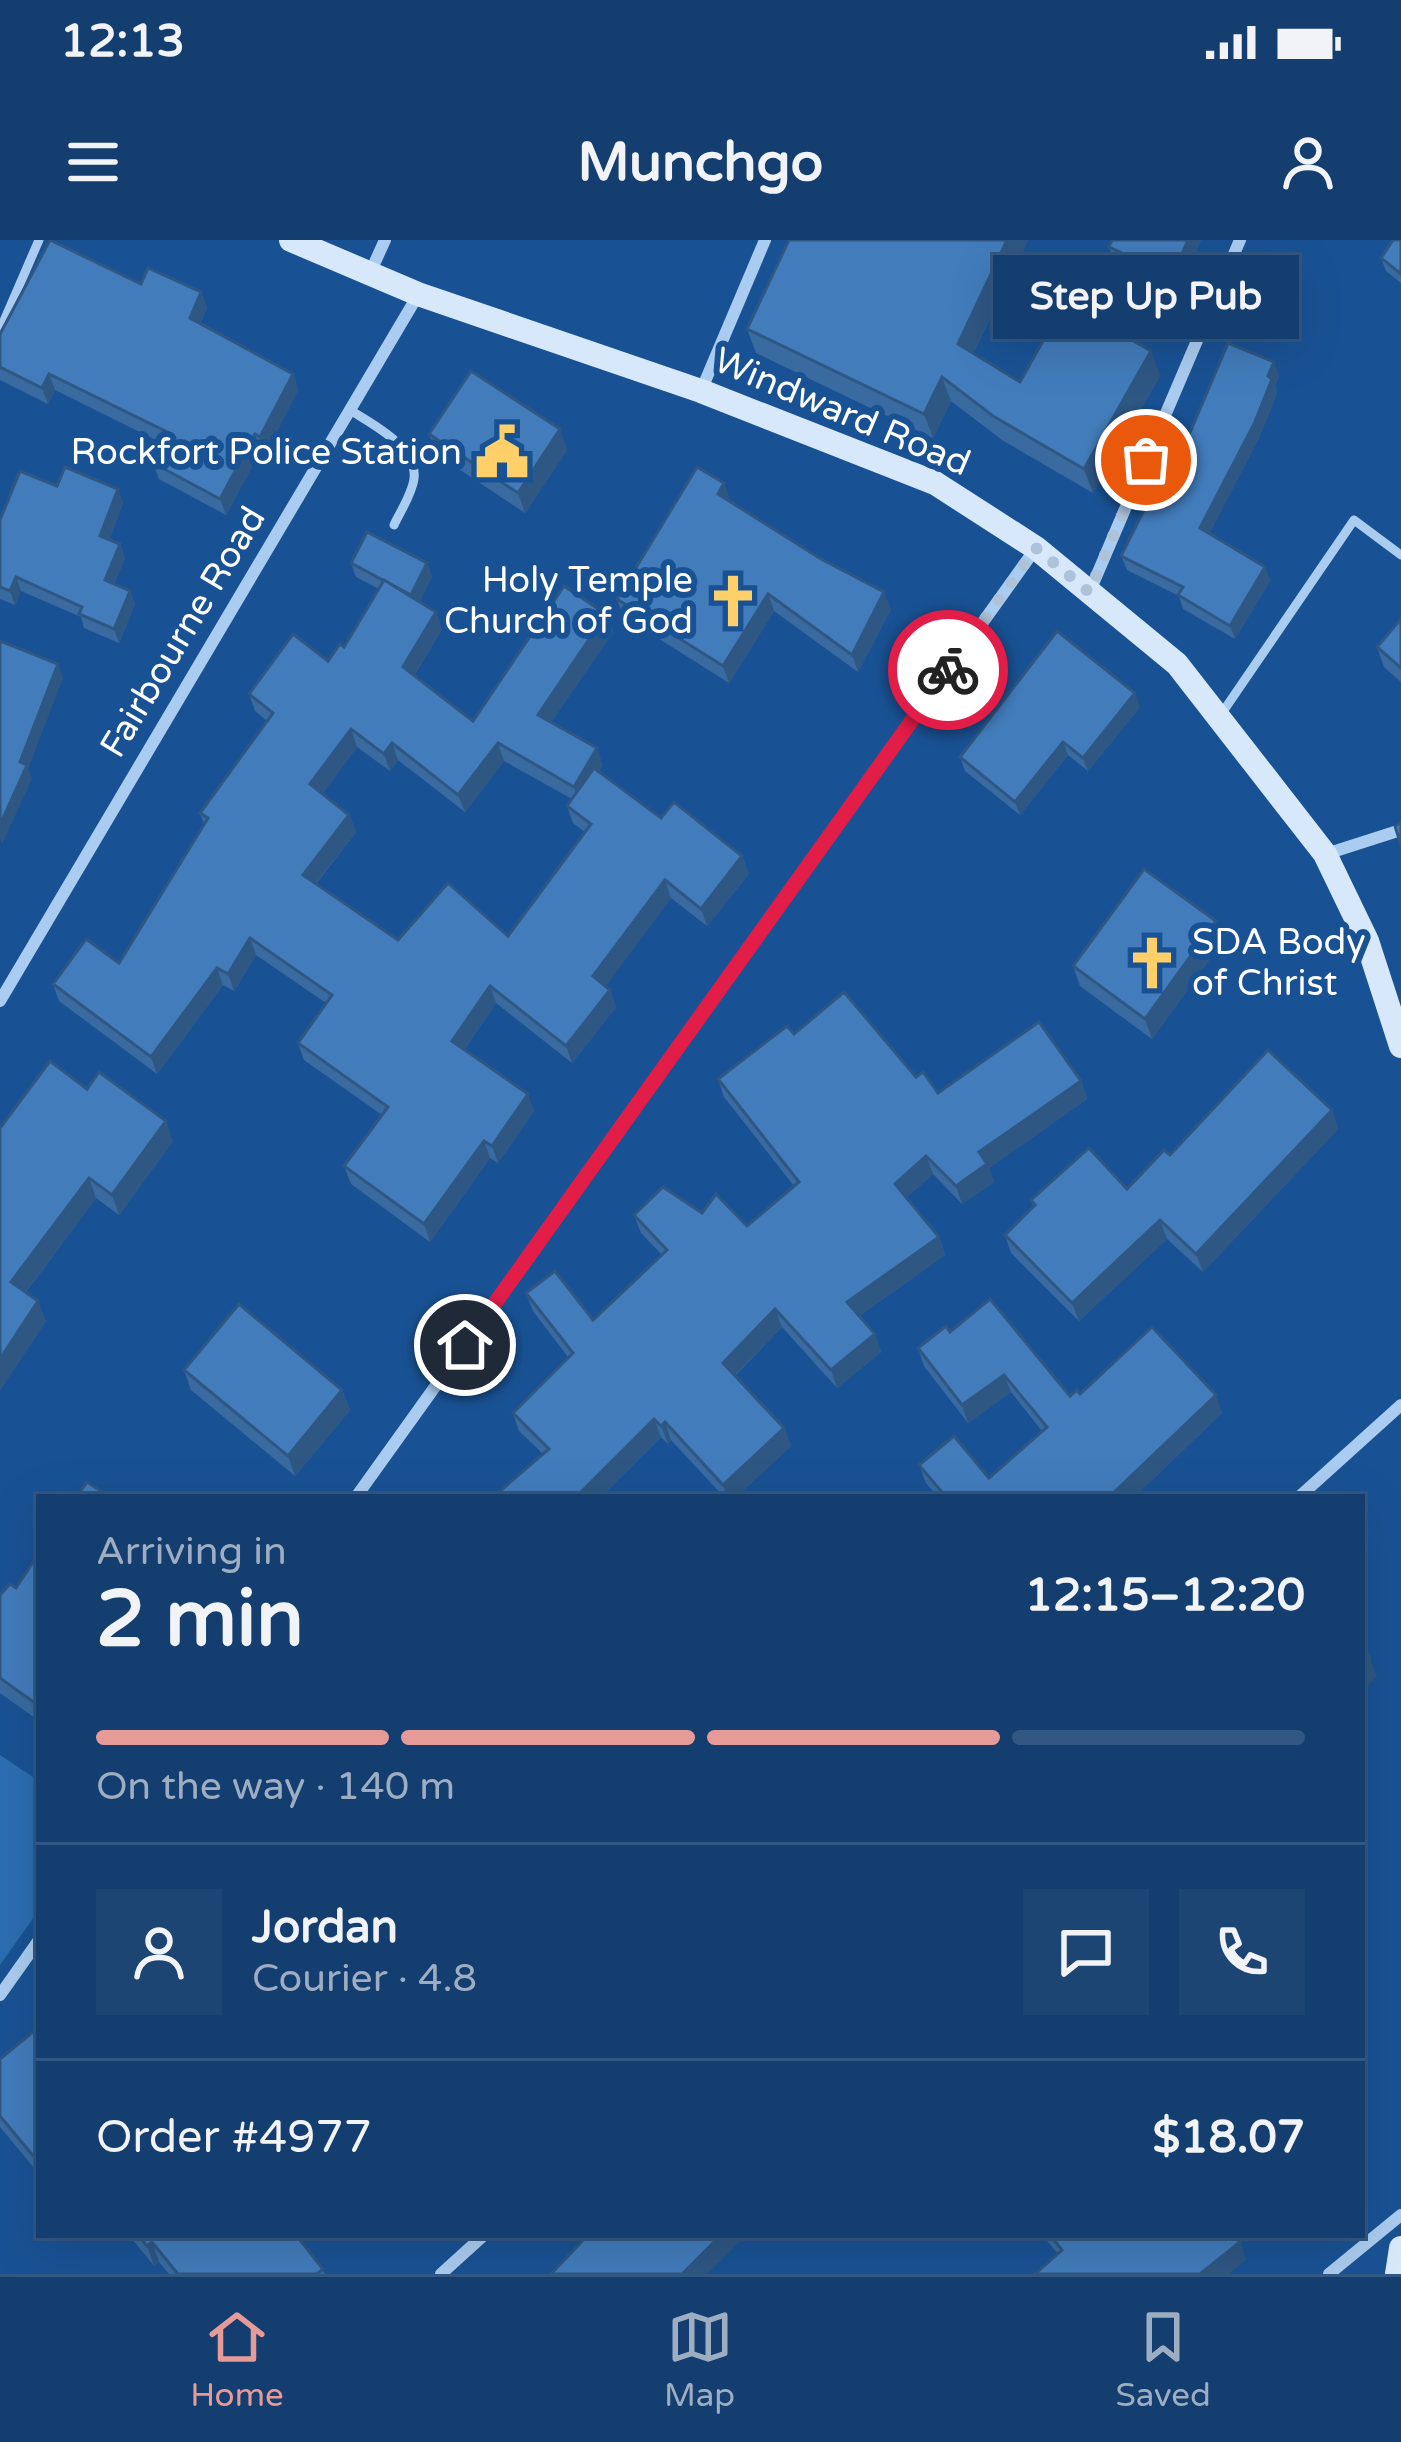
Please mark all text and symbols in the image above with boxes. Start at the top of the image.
text: 12:13 [60,15,185,69]
icon: menu [60,129,126,195]
icon: person [1275,129,1341,195]
text: Munchgo [578,130,823,195]
callout: Step Up Pub [993,256,1299,340]
text: Step Up Pub [1030,273,1262,320]
street label: Windward Road [708,339,976,485]
pin [1095,409,1197,511]
public building icon: Rockfort Police Station [473,423,531,481]
icon: bag [1113,427,1179,493]
place label: Rockfort Police Station [70,431,462,474]
street label: Fairbourne Road [91,499,275,765]
place label: Holy Temple Church of God [444,559,693,643]
church icon: Holy Temple Church of God [704,572,762,630]
courier [888,610,1008,730]
icon: bike [915,637,981,703]
place label: SDA Body of Christ [1192,921,1366,1005]
church icon: SDA Body of Christ [1123,934,1181,992]
pin [414,1294,516,1396]
icon: home [432,1312,498,1378]
text: Arriving in [96,1528,287,1575]
text: 12:15–12:20 [1025,1569,1305,1623]
text: 2 min [96,1573,304,1667]
text: On the way · 140 m [96,1763,455,1810]
button: person [96,1889,222,2015]
button: chat [1023,1889,1149,2015]
button: phone [1179,1889,1305,2015]
text: Jordan [252,1901,398,1955]
text: Courier · 4.8 [252,1955,477,2002]
text: Order #4977 [96,2111,372,2165]
text: $18.07 [1153,2111,1305,2165]
tab: Home [190,2304,284,2415]
tab: Map [664,2304,735,2415]
tab: Saved [1115,2304,1211,2415]

